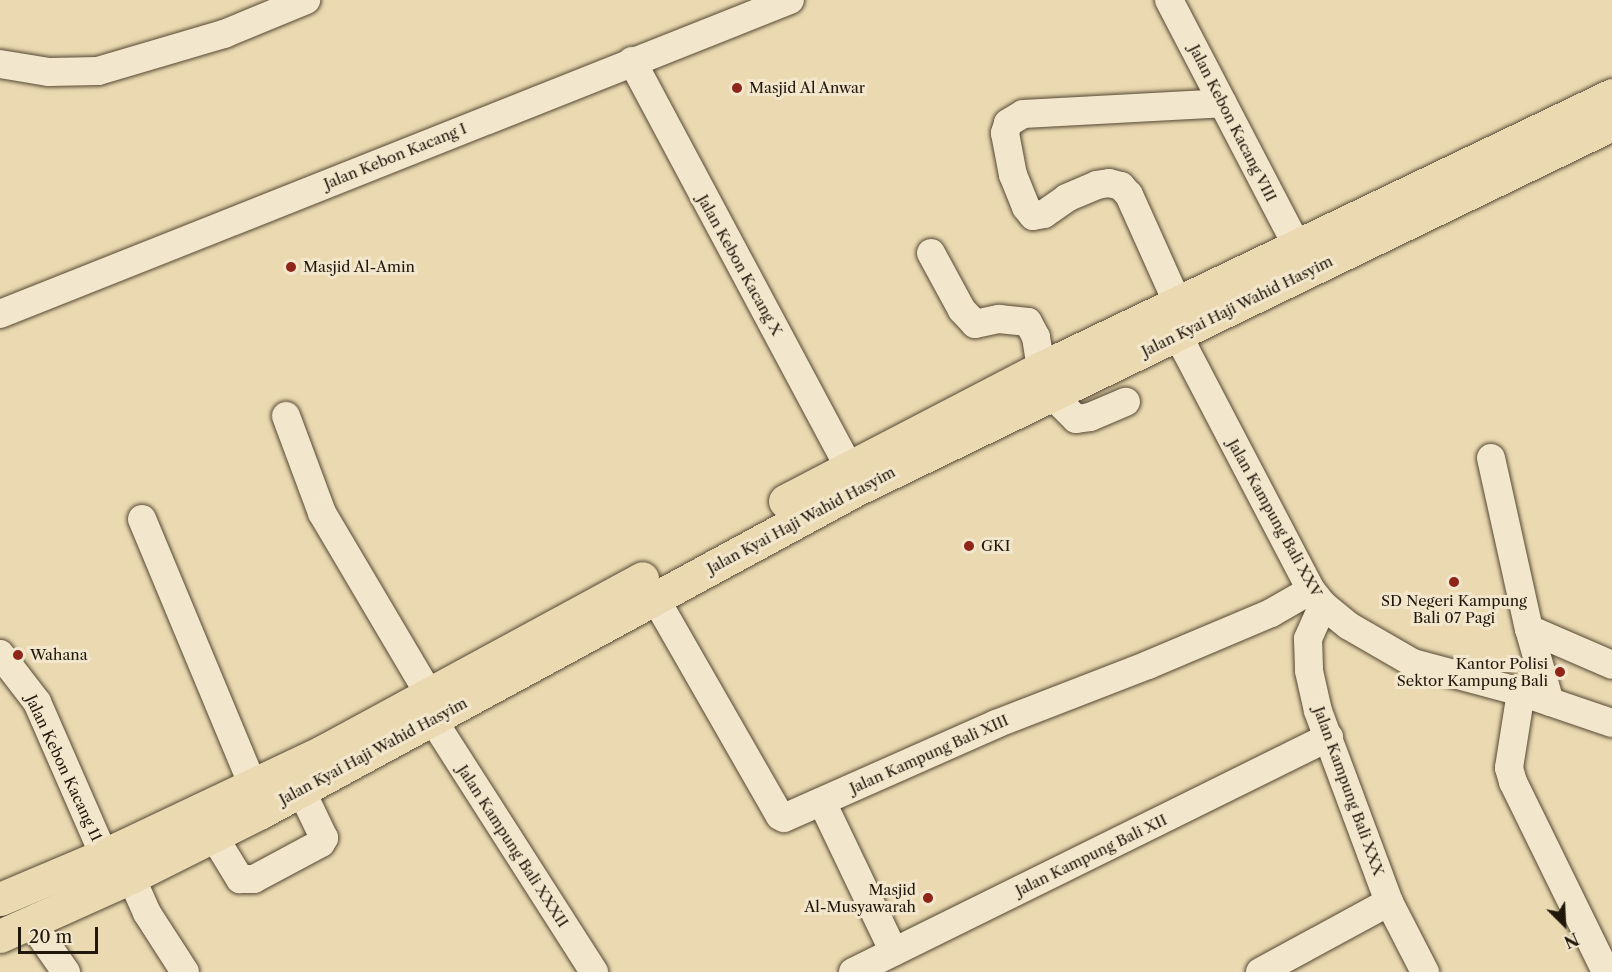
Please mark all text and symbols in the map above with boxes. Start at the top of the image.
street label: Jalan Kebon Kacang VIII [1185,41,1281,205]
place label: Masjid Al Anwar [749,79,866,97]
marker: Masjid Al Anwar [730,81,744,95]
street label: Jalan Kebon Kacang I [321,119,469,193]
street label: Jalan Kebon Kacang X [694,191,786,339]
street label: Jalan Kyai Haji Wahid Hasyim [1138,252,1336,360]
place label: Masjid Al-Amin [303,258,416,276]
marker: Masjid Al-Amin [284,260,298,274]
street label: Jalan Kampung Bali XXV [1224,436,1326,600]
street label: Jalan Kyai Haji Wahid Hasyim [704,463,898,577]
place label: GKI [981,537,1010,555]
marker: GKI [962,539,976,553]
marker: SD Negeri Kampung Bali 07 Pagi [1447,575,1461,589]
place label: SD Negeri Kampung Bali 07 Pagi [1381,591,1527,626]
place label: Wahana [30,646,88,664]
marker: Wahana [11,648,25,662]
place label: Kantor Polisi Sektor Kampung Bali [1396,654,1548,689]
marker: Kantor Polisi Sektor Kampung Bali [1553,665,1567,679]
street label: Jalan Kebon Kacang 11 [22,692,106,844]
street label: Jalan Kyai Haji Wahid Hasyim [276,694,470,808]
street label: Jalan Kampung Bali XXX [1310,704,1388,878]
street label: Jalan Kampung Bali XIII [847,711,1011,797]
street label: Jalan Kampung Bali XXXII [454,761,572,931]
street label: Jalan Kampung Bali XII [1012,810,1170,900]
place label: Masjid Al-Musyawarah [804,880,916,915]
marker: Masjid Al-Musyawarah [921,891,935,905]
north arrow [1534,894,1594,954]
scale bar [21,915,100,953]
text: 20 m [29,926,72,948]
text: N [1561,928,1582,952]

